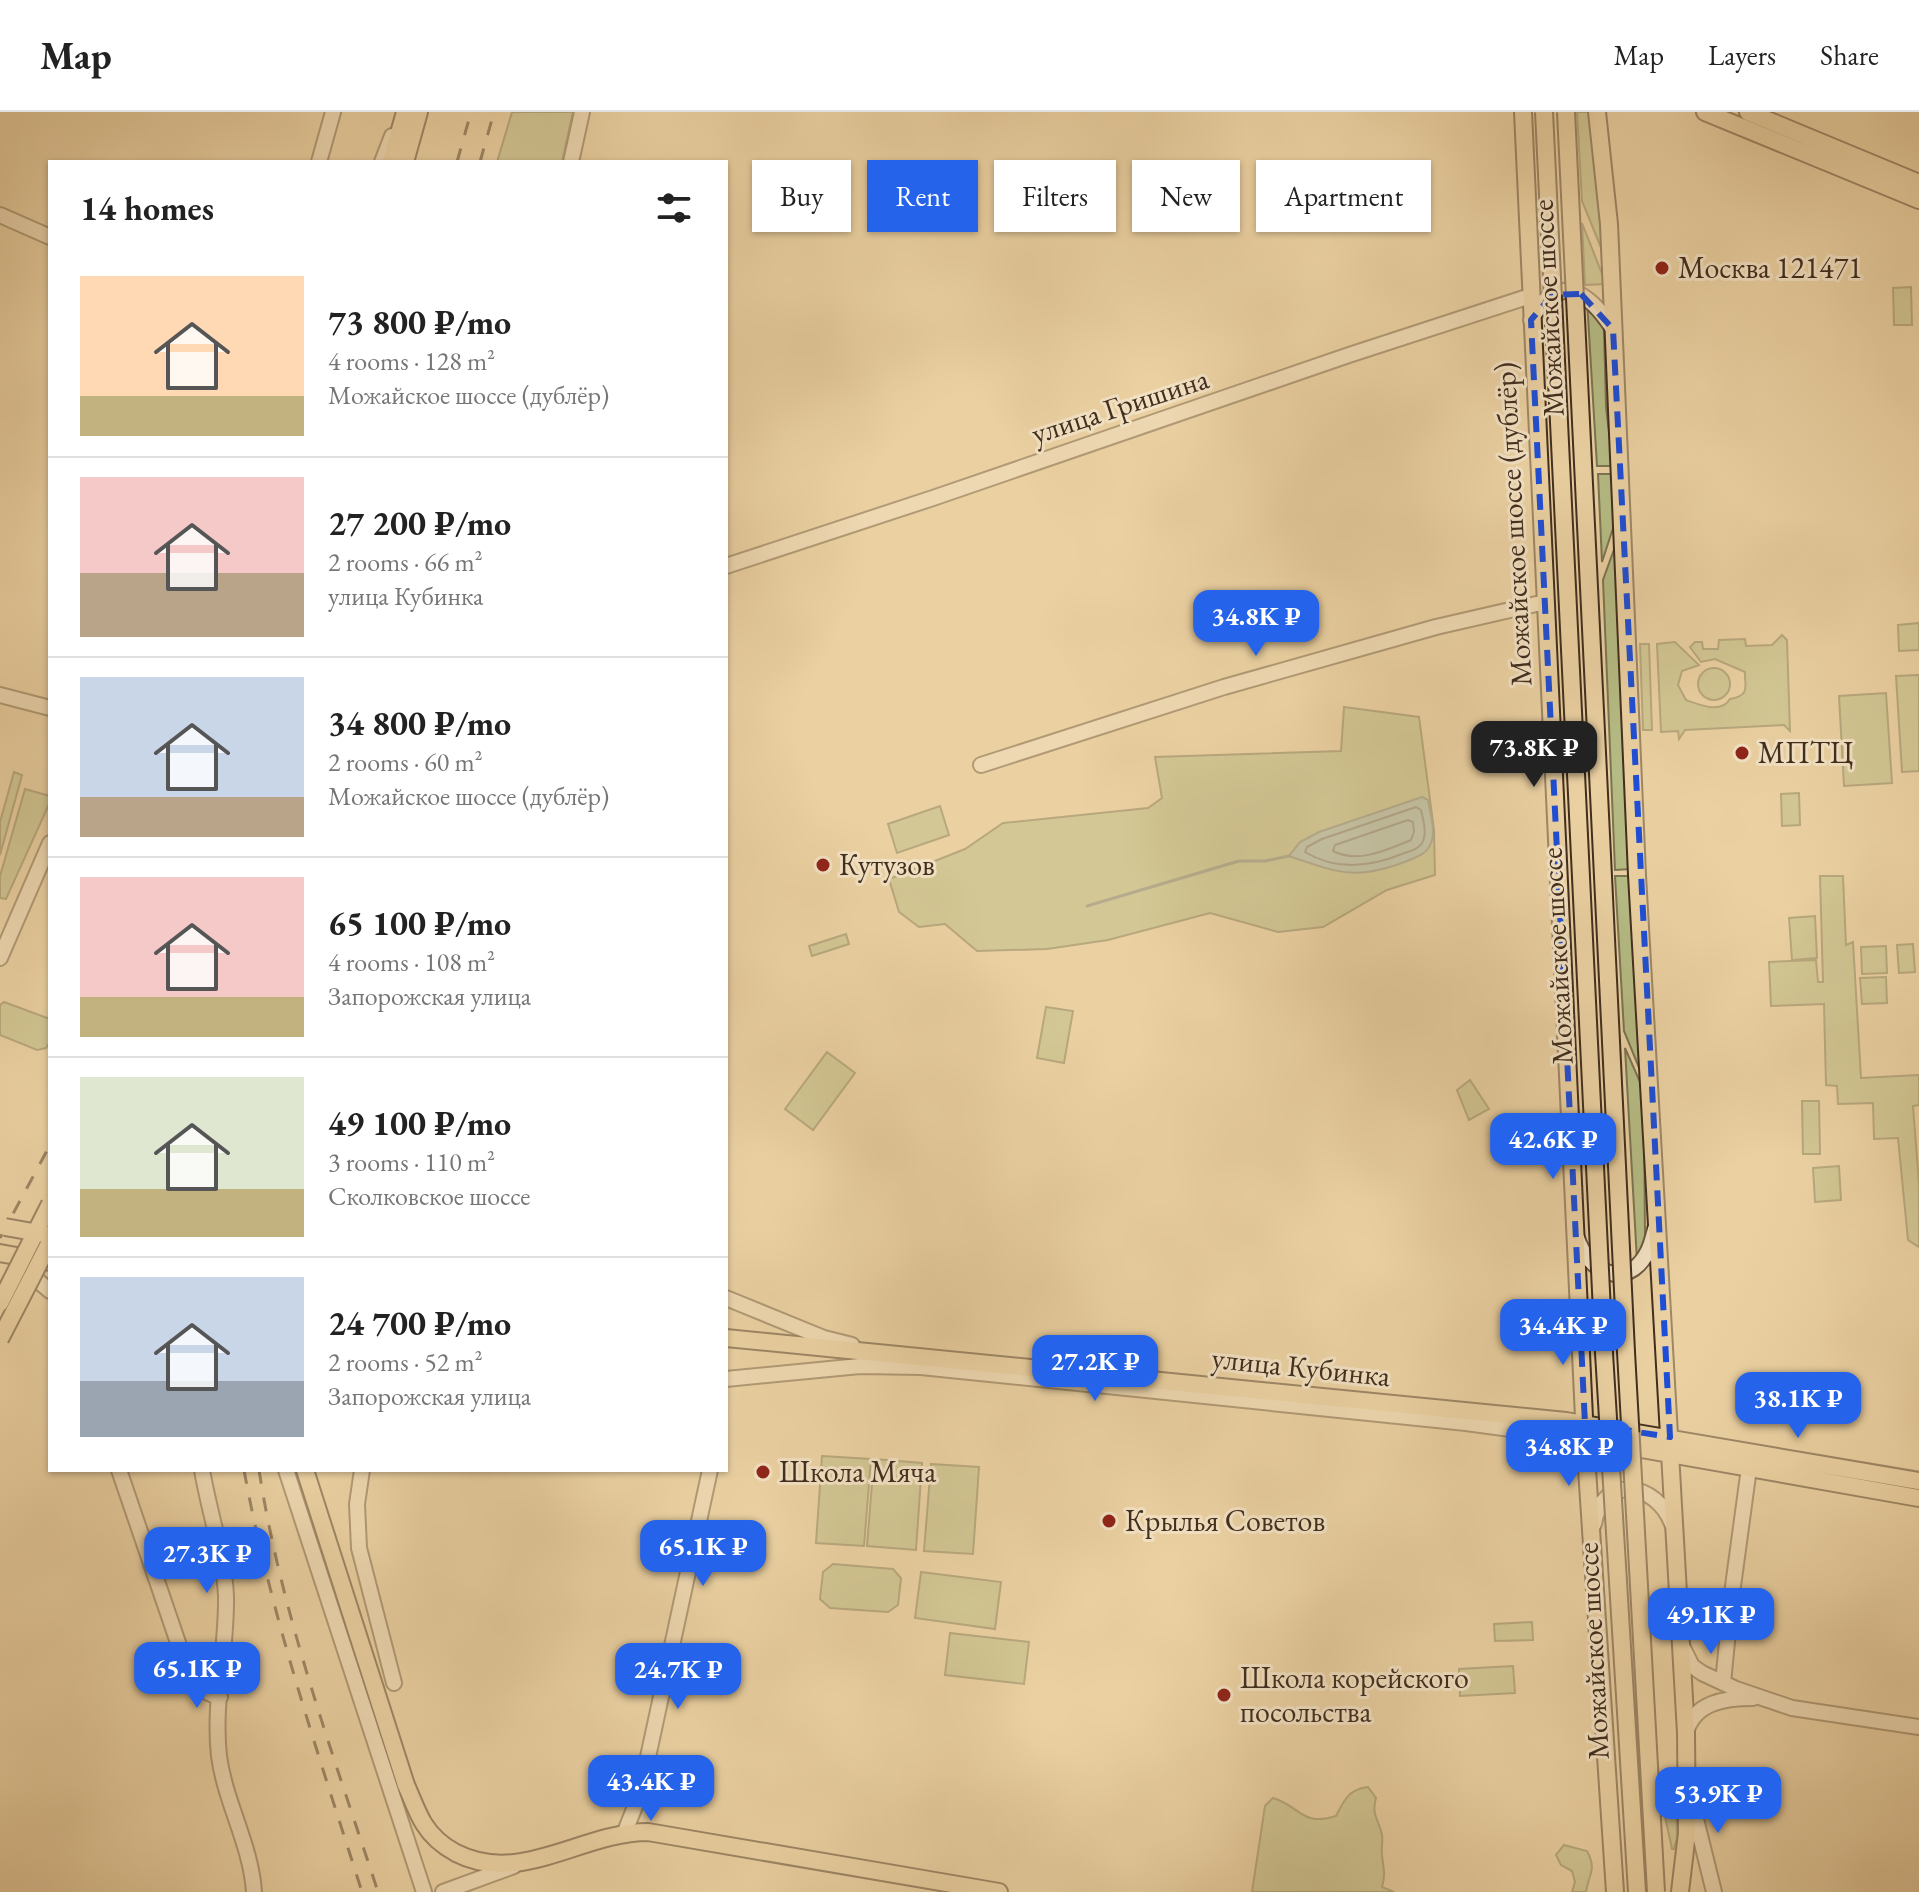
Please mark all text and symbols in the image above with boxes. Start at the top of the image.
text: Map [40,31,112,80]
text: Map [1614,37,1664,73]
text: Layers [1708,37,1776,73]
text: Share [1820,37,1879,73]
chip: Buy [752,160,851,232]
chip: Rent [867,160,978,232]
chip: Filters [994,160,1116,232]
chip: New [1132,160,1240,232]
chip: Apartment [1256,160,1431,232]
text: 14 homes [80,186,214,230]
icon: filters [652,186,696,230]
street label: Можайское шоссе [1522,198,1573,418]
place label: Москва 121471 [1678,248,1862,287]
marker: Москва 121471 [1653,259,1671,277]
text: 73 800 ₽/mo [328,300,511,344]
icon: home [144,308,240,404]
text: 4 rooms · 128 m² [328,344,495,378]
street label: улица Гришина [1026,359,1213,453]
street label: Можайское шоссе (дублёр) [1485,361,1540,687]
text: Можайское шоссе (дублёр) [328,378,609,412]
text: 27 200 ₽/mo [328,501,511,545]
icon: home [144,509,240,605]
text: 2 rooms · 66 m² [328,545,483,579]
text: улица Кубинка [328,579,483,613]
pin: 34.8K ₽ [1182,590,1330,658]
text: 34.8K ₽ [1211,599,1301,633]
text: 34 800 ₽/mo [328,701,511,745]
icon: home [144,709,240,805]
pin: 73.8K ₽ [1460,721,1608,789]
text: 73.8K ₽ [1489,730,1579,764]
place label: МПТЦ [1758,733,1853,772]
marker: МПТЦ [1733,744,1751,762]
text: 2 rooms · 60 m² [328,745,483,779]
text: Можайское шоссе (дублёр) [328,779,609,813]
place label: Кутузов [839,845,935,884]
street label: Можайское шоссе [1531,846,1582,1066]
marker: Кутузов [814,856,832,874]
text: 65 100 ₽/mo [328,901,511,945]
icon: home [144,909,240,1005]
text: 4 rooms · 108 m² [328,945,495,979]
text: Запорожская улица [328,979,531,1013]
text: 49 100 ₽/mo [328,1101,511,1145]
icon: home [144,1109,240,1205]
pin: 42.6K ₽ [1479,1113,1627,1181]
text: 42.6K ₽ [1508,1122,1598,1156]
text: 3 rooms · 110 m² [328,1145,495,1179]
text: Сколковское шоссе [328,1179,530,1213]
pin: 34.4K ₽ [1489,1299,1637,1367]
text: 24 700 ₽/mo [328,1301,511,1345]
text: 34.4K ₽ [1518,1308,1608,1342]
icon: home [144,1309,240,1405]
pin: 27.2K ₽ [1021,1335,1169,1403]
street label: улица Кубинка [1210,1338,1392,1395]
text: 27.2K ₽ [1050,1344,1140,1378]
text: 2 rooms · 52 m² [328,1345,483,1379]
pin: 38.1K ₽ [1724,1372,1872,1440]
text: Запорожская улица [328,1379,531,1413]
text: 38.1K ₽ [1753,1381,1843,1415]
pin: 34.8K ₽ [1495,1420,1643,1488]
text: 34.8K ₽ [1524,1429,1614,1463]
place label: Школа Мяча [779,1452,936,1491]
marker: Школа Мяча [754,1463,772,1481]
place label: Крылья Советов [1125,1501,1325,1540]
marker: Крылья Советов [1100,1512,1118,1530]
pin: 65.1K ₽ [629,1520,777,1588]
pin: 27.3K ₽ [133,1527,281,1595]
text: 65.1K ₽ [658,1529,748,1563]
text: 27.3K ₽ [162,1536,252,1570]
street label: Можайское шоссе [1567,1541,1618,1761]
pin: 49.1K ₽ [1637,1588,1785,1656]
text: 49.1K ₽ [1666,1597,1756,1631]
pin: 65.1K ₽ [123,1642,271,1710]
pin: 24.7K ₽ [604,1643,752,1711]
text: 65.1K ₽ [152,1651,242,1685]
text: 24.7K ₽ [633,1652,723,1686]
place label: Школа корейского посольства [1240,1658,1469,1731]
marker: Школа корейского посольства [1215,1686,1233,1704]
pin: 43.4K ₽ [577,1755,725,1823]
text: 43.4K ₽ [606,1764,696,1798]
pin: 53.9K ₽ [1644,1767,1792,1835]
text: 53.9K ₽ [1673,1776,1763,1810]

